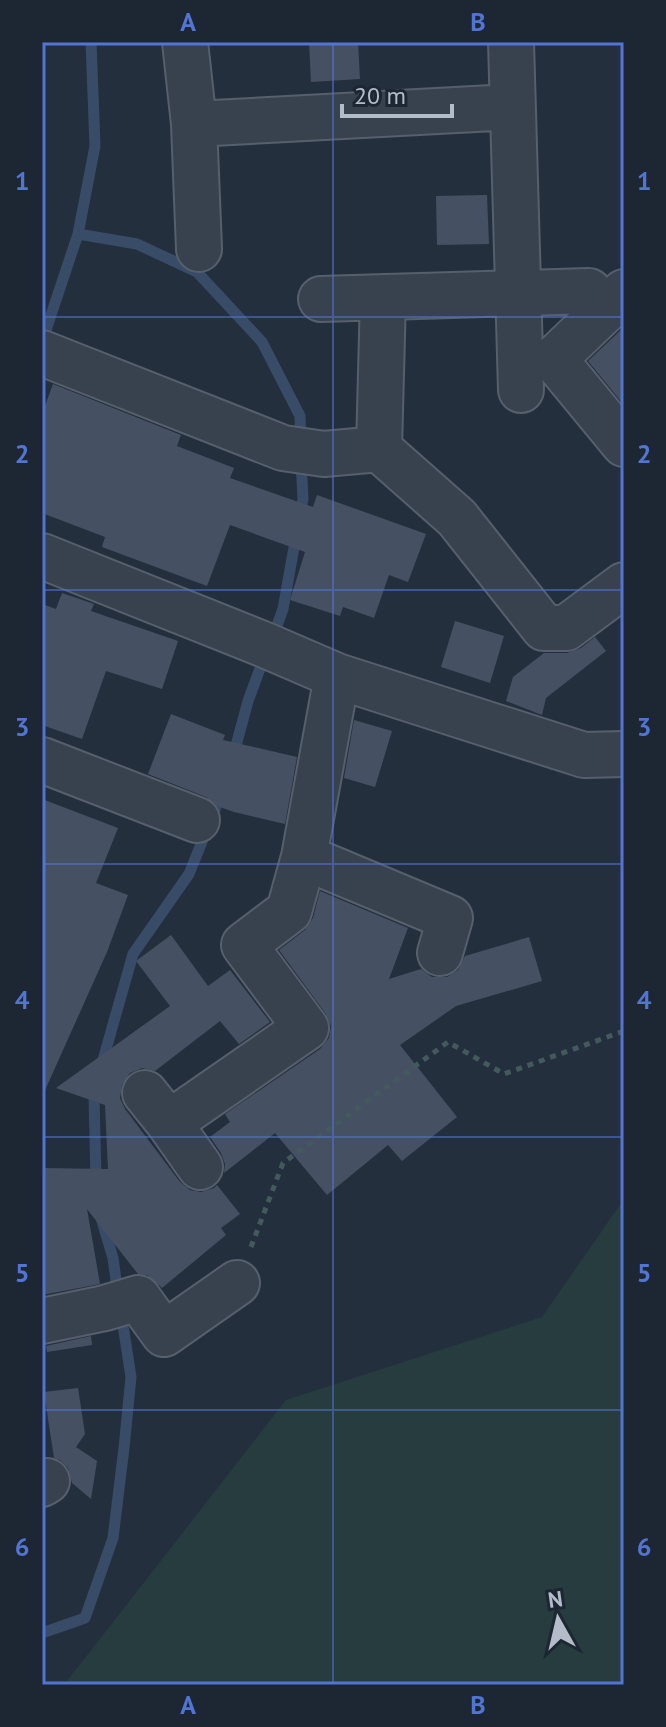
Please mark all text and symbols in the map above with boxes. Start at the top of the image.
text: A [180,5,196,38]
text: B [470,5,486,38]
scale bar [342,68,452,118]
text: 20 m [354,80,406,111]
text: 1 [15,164,29,197]
text: 1 [637,164,651,197]
text: 2 [15,437,29,470]
text: 2 [637,437,651,470]
text: 3 [15,710,29,743]
text: 3 [637,710,651,743]
text: 4 [15,983,30,1016]
text: 4 [637,983,652,1016]
text: 5 [15,1256,29,1289]
text: 5 [637,1256,651,1289]
text: 6 [15,1530,29,1563]
text: 6 [637,1530,651,1563]
north arrow [518,1579,598,1659]
text: N [546,1584,564,1614]
text: A [180,1688,196,1721]
text: B [470,1688,486,1721]

